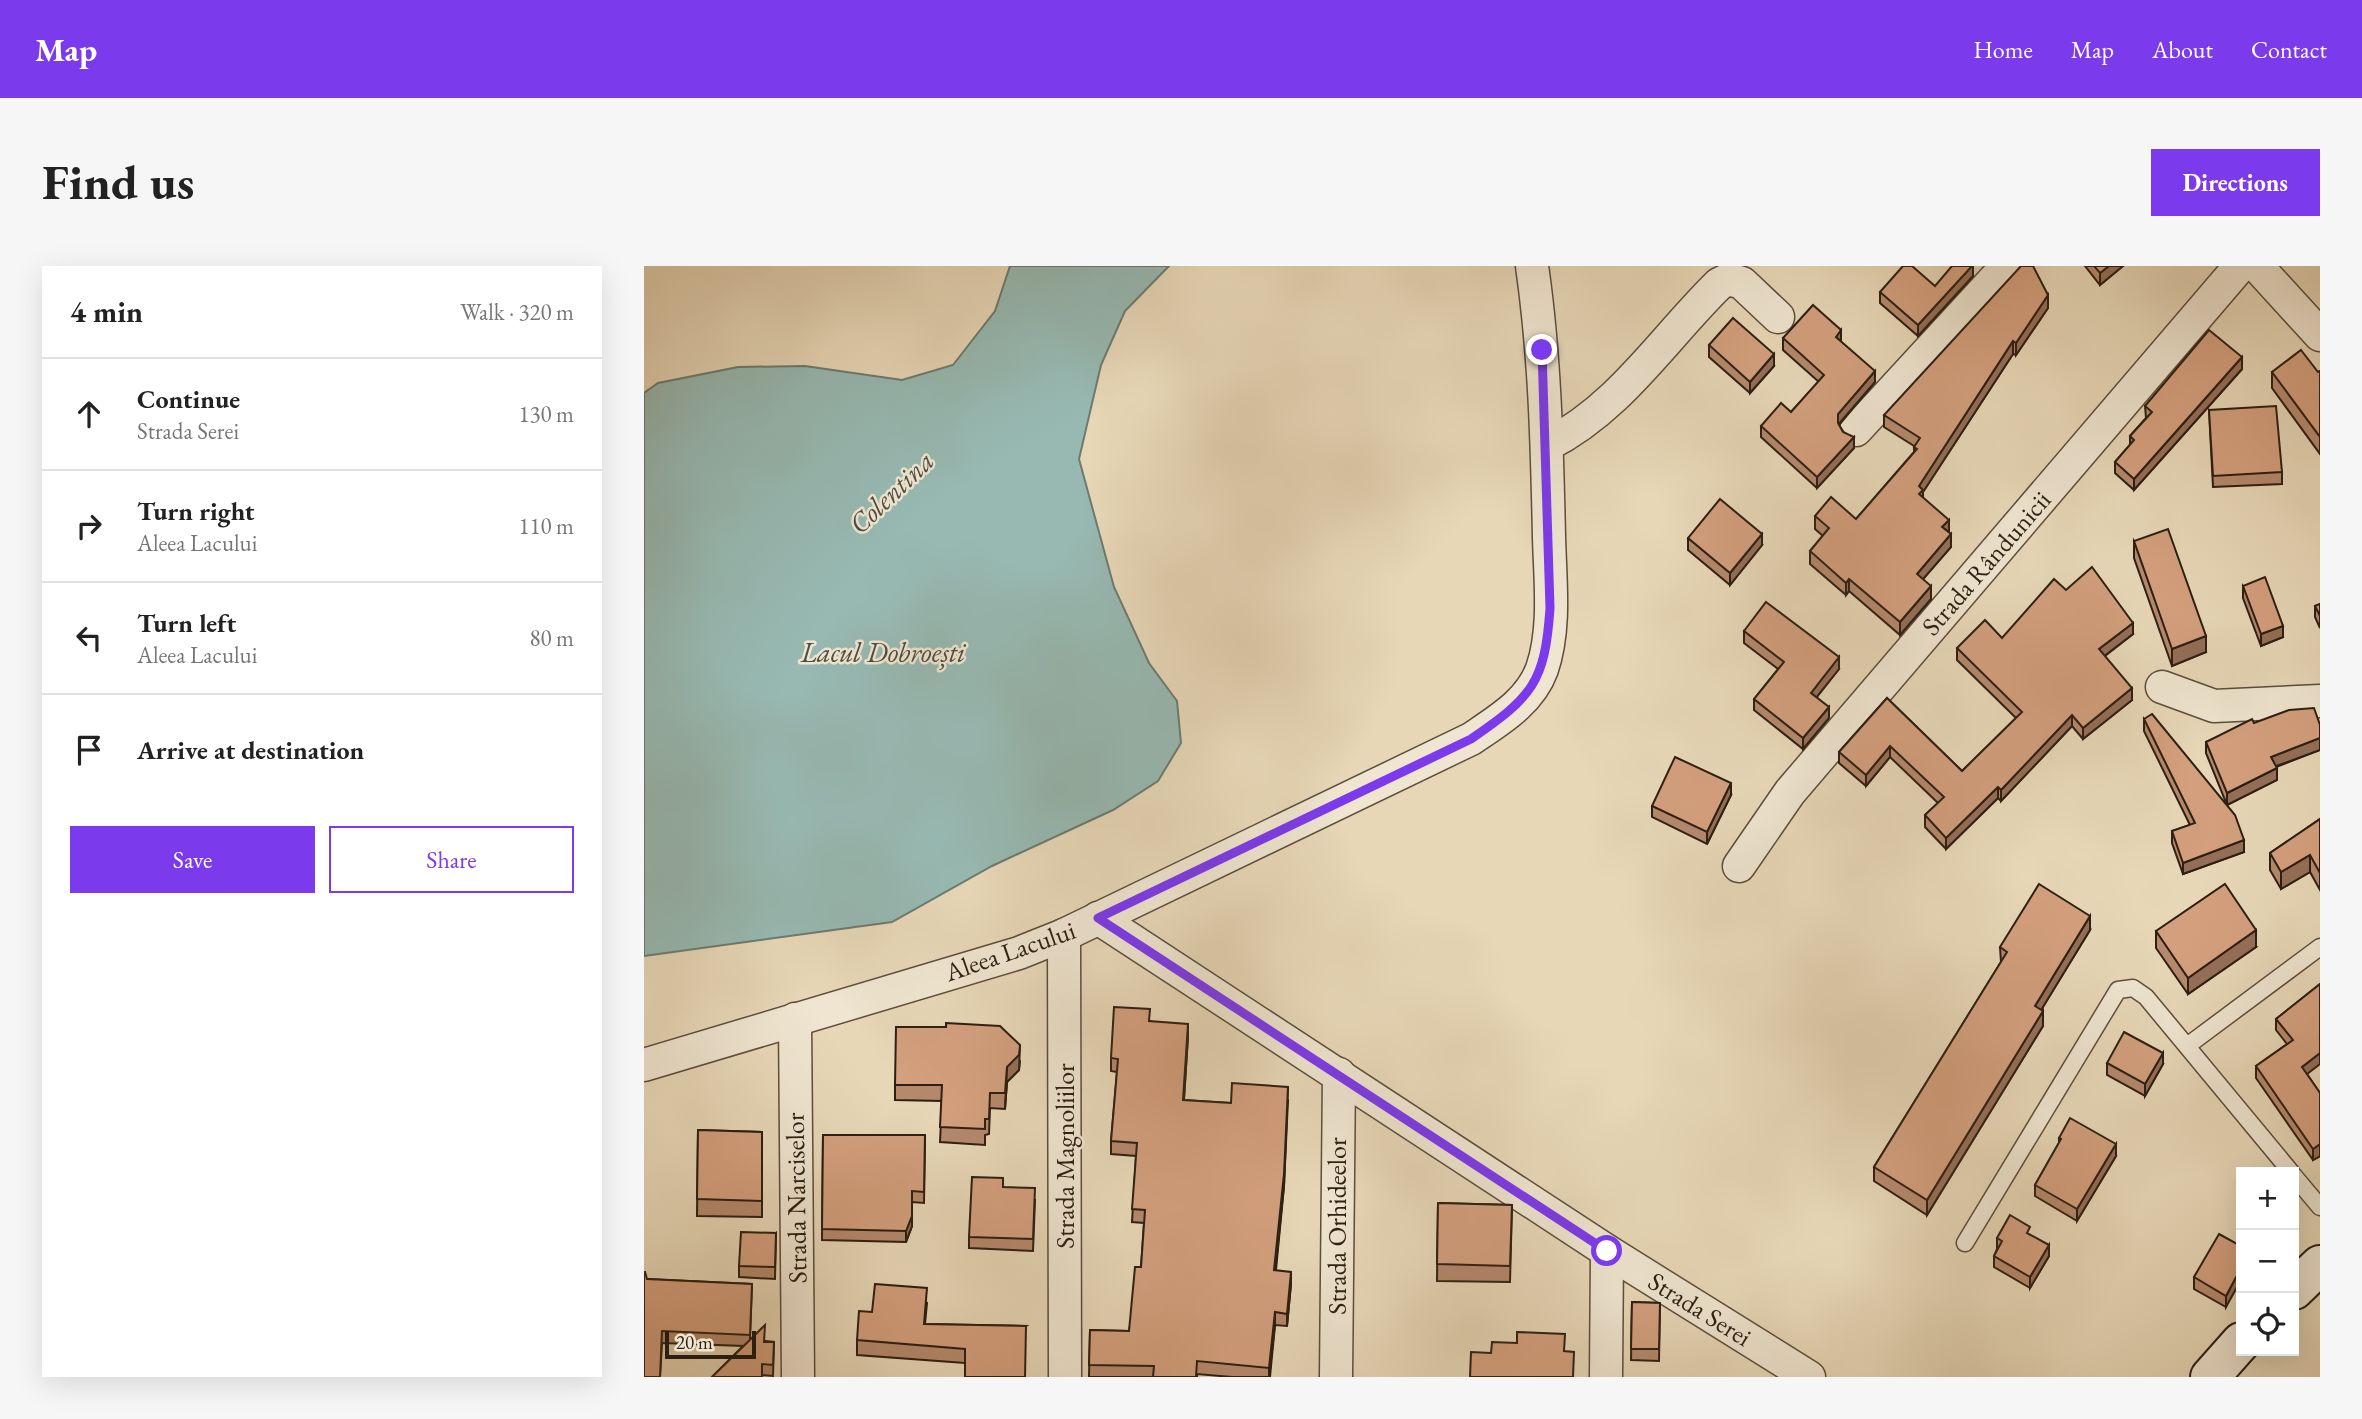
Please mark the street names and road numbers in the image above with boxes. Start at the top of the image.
street label: Strada Rândunicii [1914,484,2058,642]
street label: Aleea Lacului [939,913,1080,990]
street label: Strada Magnoliilor [1048,1063,1082,1249]
street label: Strada Narciselor [778,1112,814,1284]
street label: Strada Orhideelor [1320,1137,1354,1315]
street label: Strada Serei [1642,1264,1758,1354]

